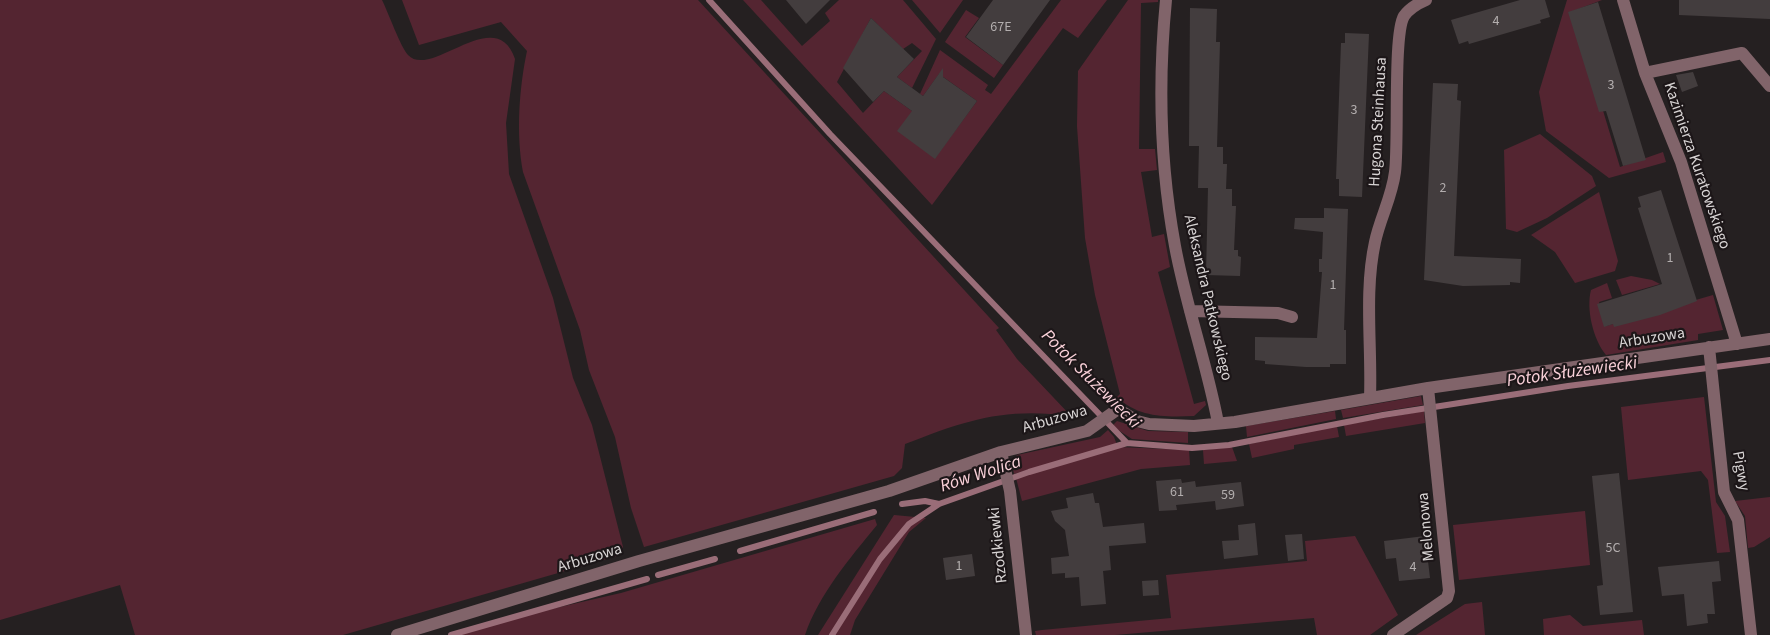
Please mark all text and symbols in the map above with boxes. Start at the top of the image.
house number: 4 [1493,14,1499,30]
house number: 67E [990,20,1012,36]
street label: Hugona Steinhausa [1366,57,1392,187]
house number: 3 [1608,78,1614,94]
street label: Kazimierza Kuratowskiego [1658,80,1734,252]
house number: 3 [1351,103,1357,119]
house number: 2 [1440,181,1446,197]
street label: Aleksandra Patkowskiego [1179,213,1235,383]
house number: 1 [1667,251,1673,267]
house number: 1 [1330,278,1336,294]
street label: Arbuzowa [1618,324,1686,354]
water label: Potok Służewiecki [1036,326,1144,434]
water label: Potok Służewiecki [1505,353,1639,393]
street label: Arbuzowa [1020,402,1090,438]
street label: Pigwy [1727,450,1753,492]
water label: Rów Wolica [938,452,1024,498]
house number: 61 [1170,485,1184,501]
house number: 59 [1221,488,1235,504]
street label: Melonowa [1414,492,1440,562]
street label: Rzodkiewki [985,506,1013,584]
street label: Arbuzowa [555,540,625,578]
house number: 5C [1606,541,1620,557]
house number: 1 [956,559,962,575]
house number: 4 [1410,560,1416,576]

